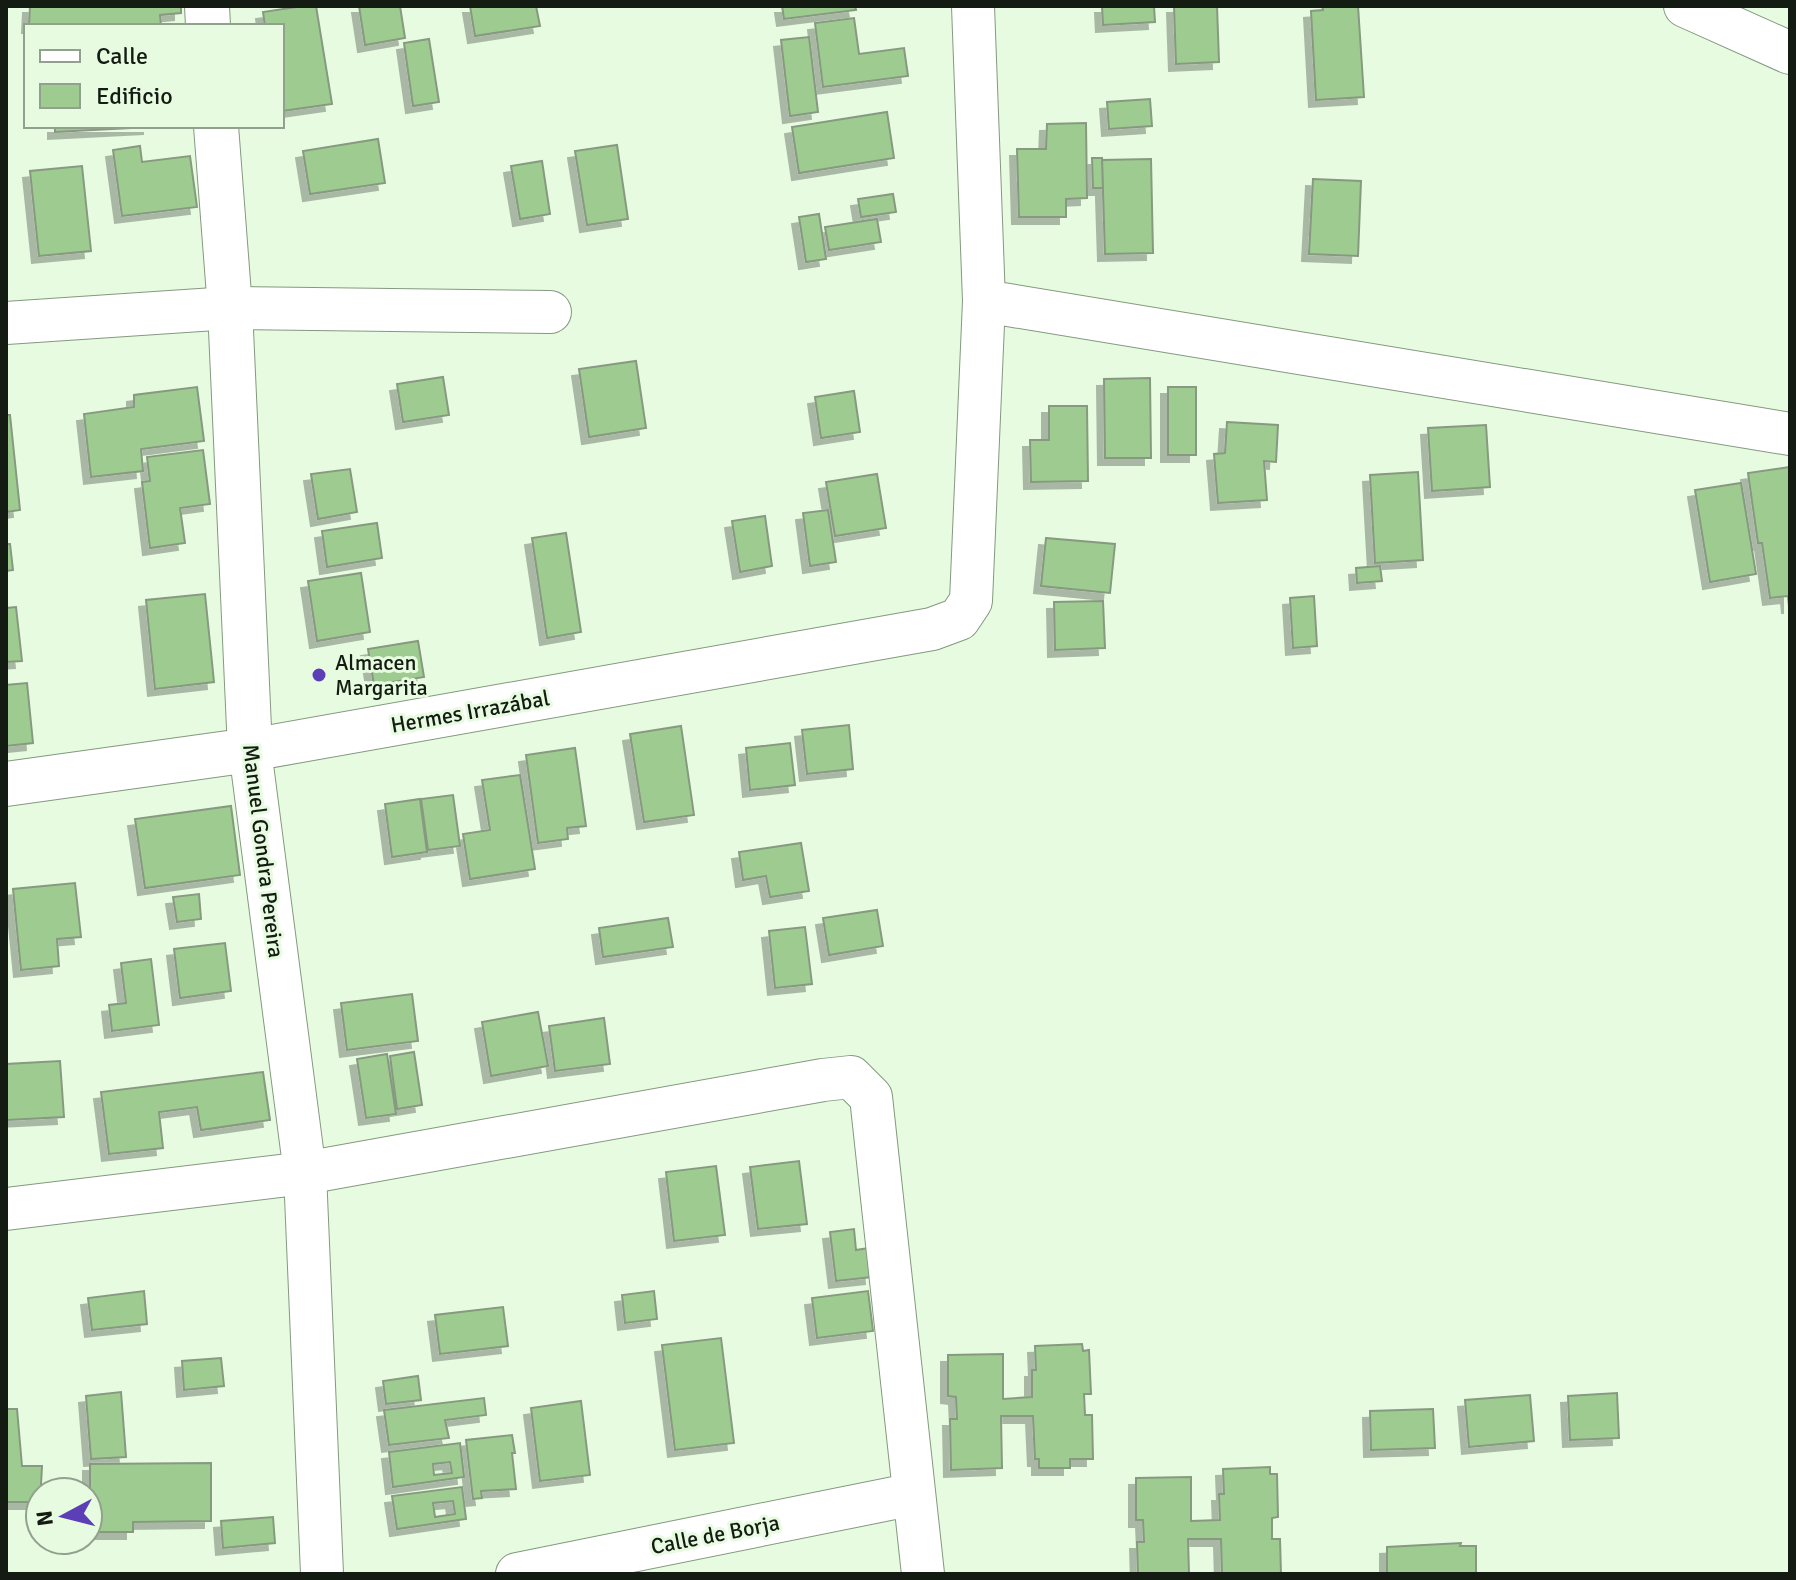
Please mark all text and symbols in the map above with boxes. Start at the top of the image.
legend [24,24,284,128]
text: Calle [96,41,148,71]
text: Edificio [96,81,173,111]
place label: Almacen Margarita [335,649,428,701]
marker: Almacen Margarita [310,666,328,684]
street label: Hermes Irrazábal [389,684,552,739]
street label: Manuel Gondra Pereira [237,743,290,959]
north arrow [24,1476,104,1556]
text: N [30,1509,59,1528]
street label: Calle de Borja [648,1509,782,1560]

